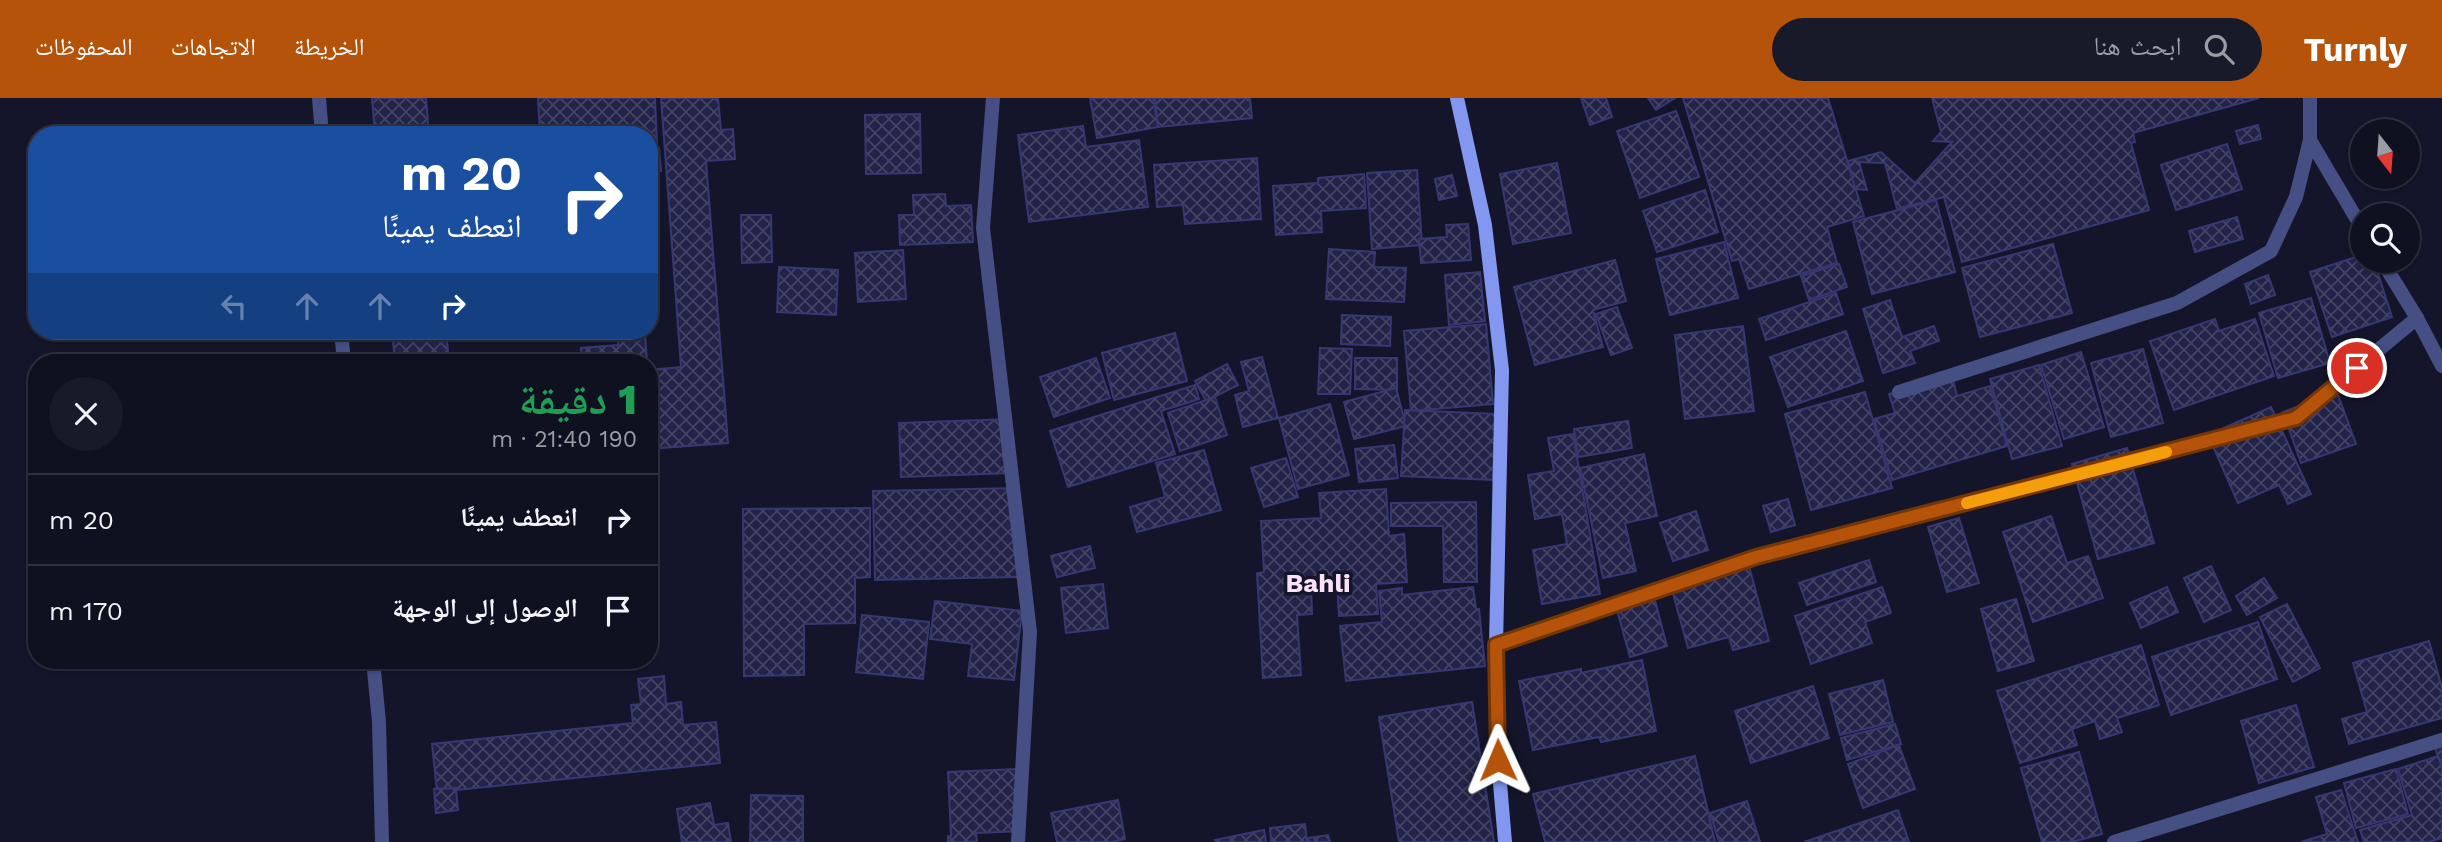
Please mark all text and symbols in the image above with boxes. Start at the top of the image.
search box [1772,18,2262,81]
icon: search [2200,30,2238,68]
text: Turnly [2304,30,2407,69]
text: ابحث هنا [2093,31,2182,61]
text: المحفوظات [35,33,133,61]
text: الاتجاهات [171,33,256,61]
text: الخريطة [294,33,365,61]
north arrow [2350,119,2420,189]
map controls [2350,119,2420,273]
text: 20 m [401,144,522,202]
icon: right [546,154,637,245]
button: search [2350,203,2420,273]
text: انعطف يمينًا [382,207,522,245]
icon: left [215,287,253,325]
icon: ahead [288,287,326,325]
icon: ahead [361,287,399,325]
icon: right [434,287,472,325]
pin [2327,338,2387,398]
icon: arrive [2338,349,2376,387]
text: 1 دقيقة [519,375,637,424]
button: close [49,377,123,451]
text: 190 m · 21:40 [491,426,637,453]
icon: right [599,501,637,539]
text: انعطف يمينًا [460,502,578,532]
text: 20 m [49,505,114,535]
district label: Bahli [1285,568,1351,598]
icon: arrive [599,592,637,630]
text: الوصول إلى الوجهة [392,593,578,623]
text: 170 m [49,596,123,626]
position arrow [1461,723,1535,797]

